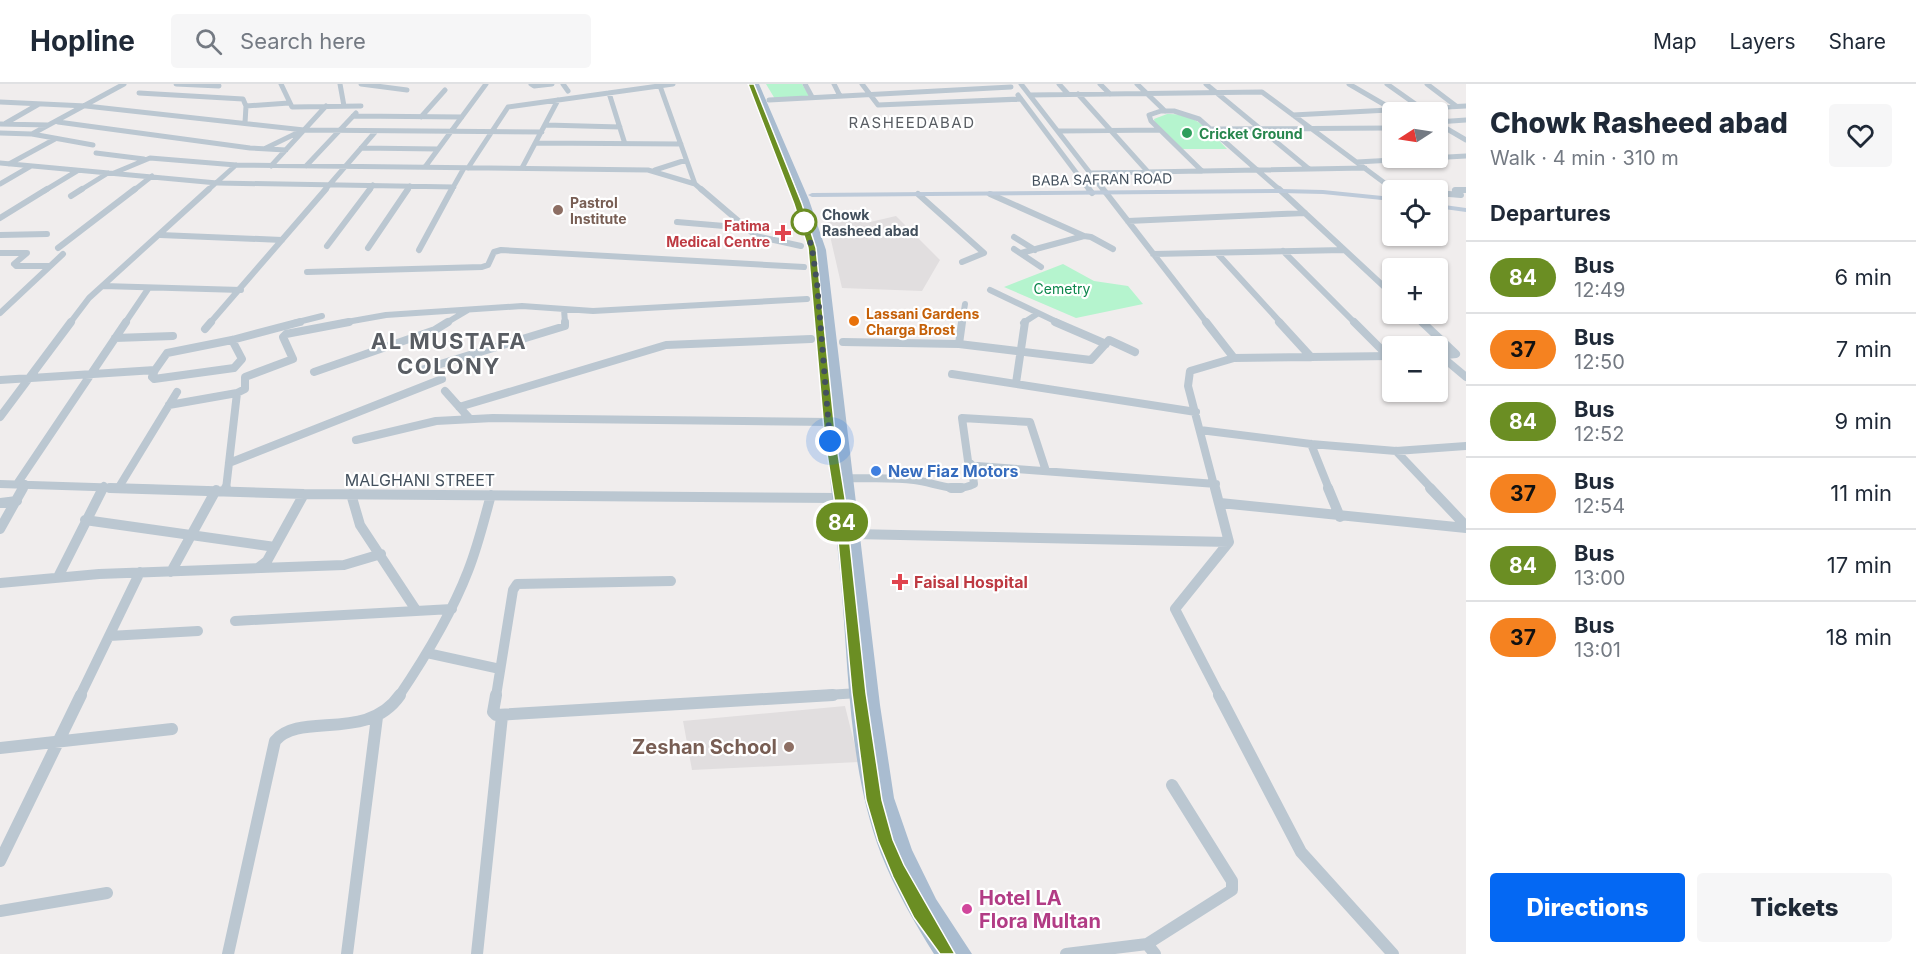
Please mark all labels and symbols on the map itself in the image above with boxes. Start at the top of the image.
north arrow [1382,102,1448,168]
district label: RASHEEDABAD [849,113,975,132]
place label: Cricket Ground [1199,125,1303,142]
marker: Cricket Ground [1180,126,1194,140]
street label: BABA SAFRAN ROAD [1032,169,1172,189]
place label: Pastrol Institute [570,194,627,227]
marker: Pastrol Institute [551,203,565,217]
place label: Chowk Rasheed abad [822,206,919,239]
marker: Chowk Rasheed abad [791,209,817,235]
place label: Fatima Medical Centre [666,217,770,250]
marker: Fatima Medical Centre [774,224,792,242]
park label: Cemetry [1034,280,1091,297]
place label: Lassani Gardens Charga Brost [866,305,980,338]
marker: Lassani Gardens Charga Brost [847,314,861,328]
district label: AL MUSTAFA COLONY [371,328,527,379]
your location [815,426,845,456]
place label: New Fiaz Motors [888,461,1019,481]
marker: New Fiaz Motors [869,464,883,478]
street label: MALGHANI STREET [345,470,495,490]
line badge: 84 [815,502,869,542]
place label: Faisal Hospital [914,572,1028,592]
marker: Faisal Hospital [891,573,909,591]
place label: Zeshan School [632,735,777,759]
marker: Zeshan School [782,740,796,754]
place label: Hotel LA Flora Multan [979,886,1101,933]
marker: Hotel LA Flora Multan [960,902,974,916]

